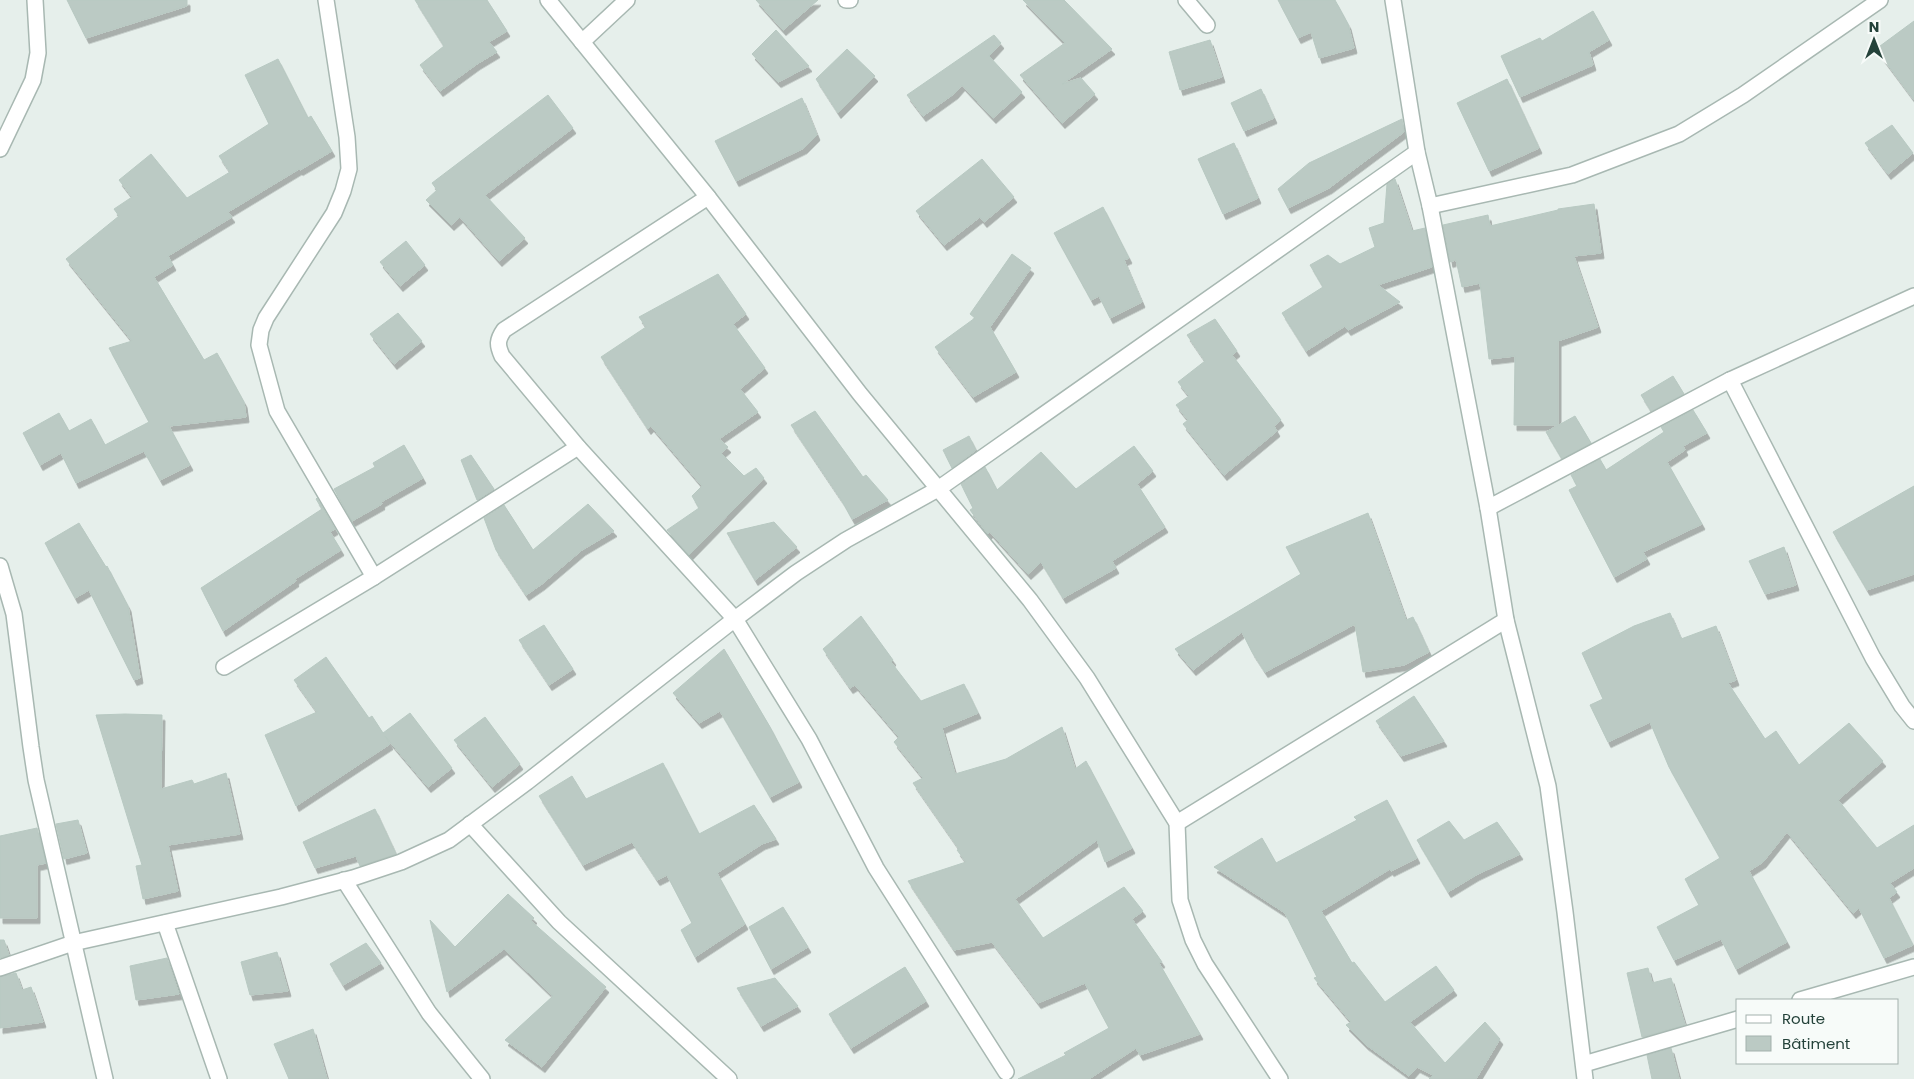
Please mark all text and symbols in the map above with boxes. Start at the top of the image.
north arrow [1849,15,1899,65]
text: N [1869,17,1879,37]
legend [1736,999,1899,1064]
text: Route [1782,1008,1825,1029]
text: Bâtiment [1782,1033,1850,1054]

